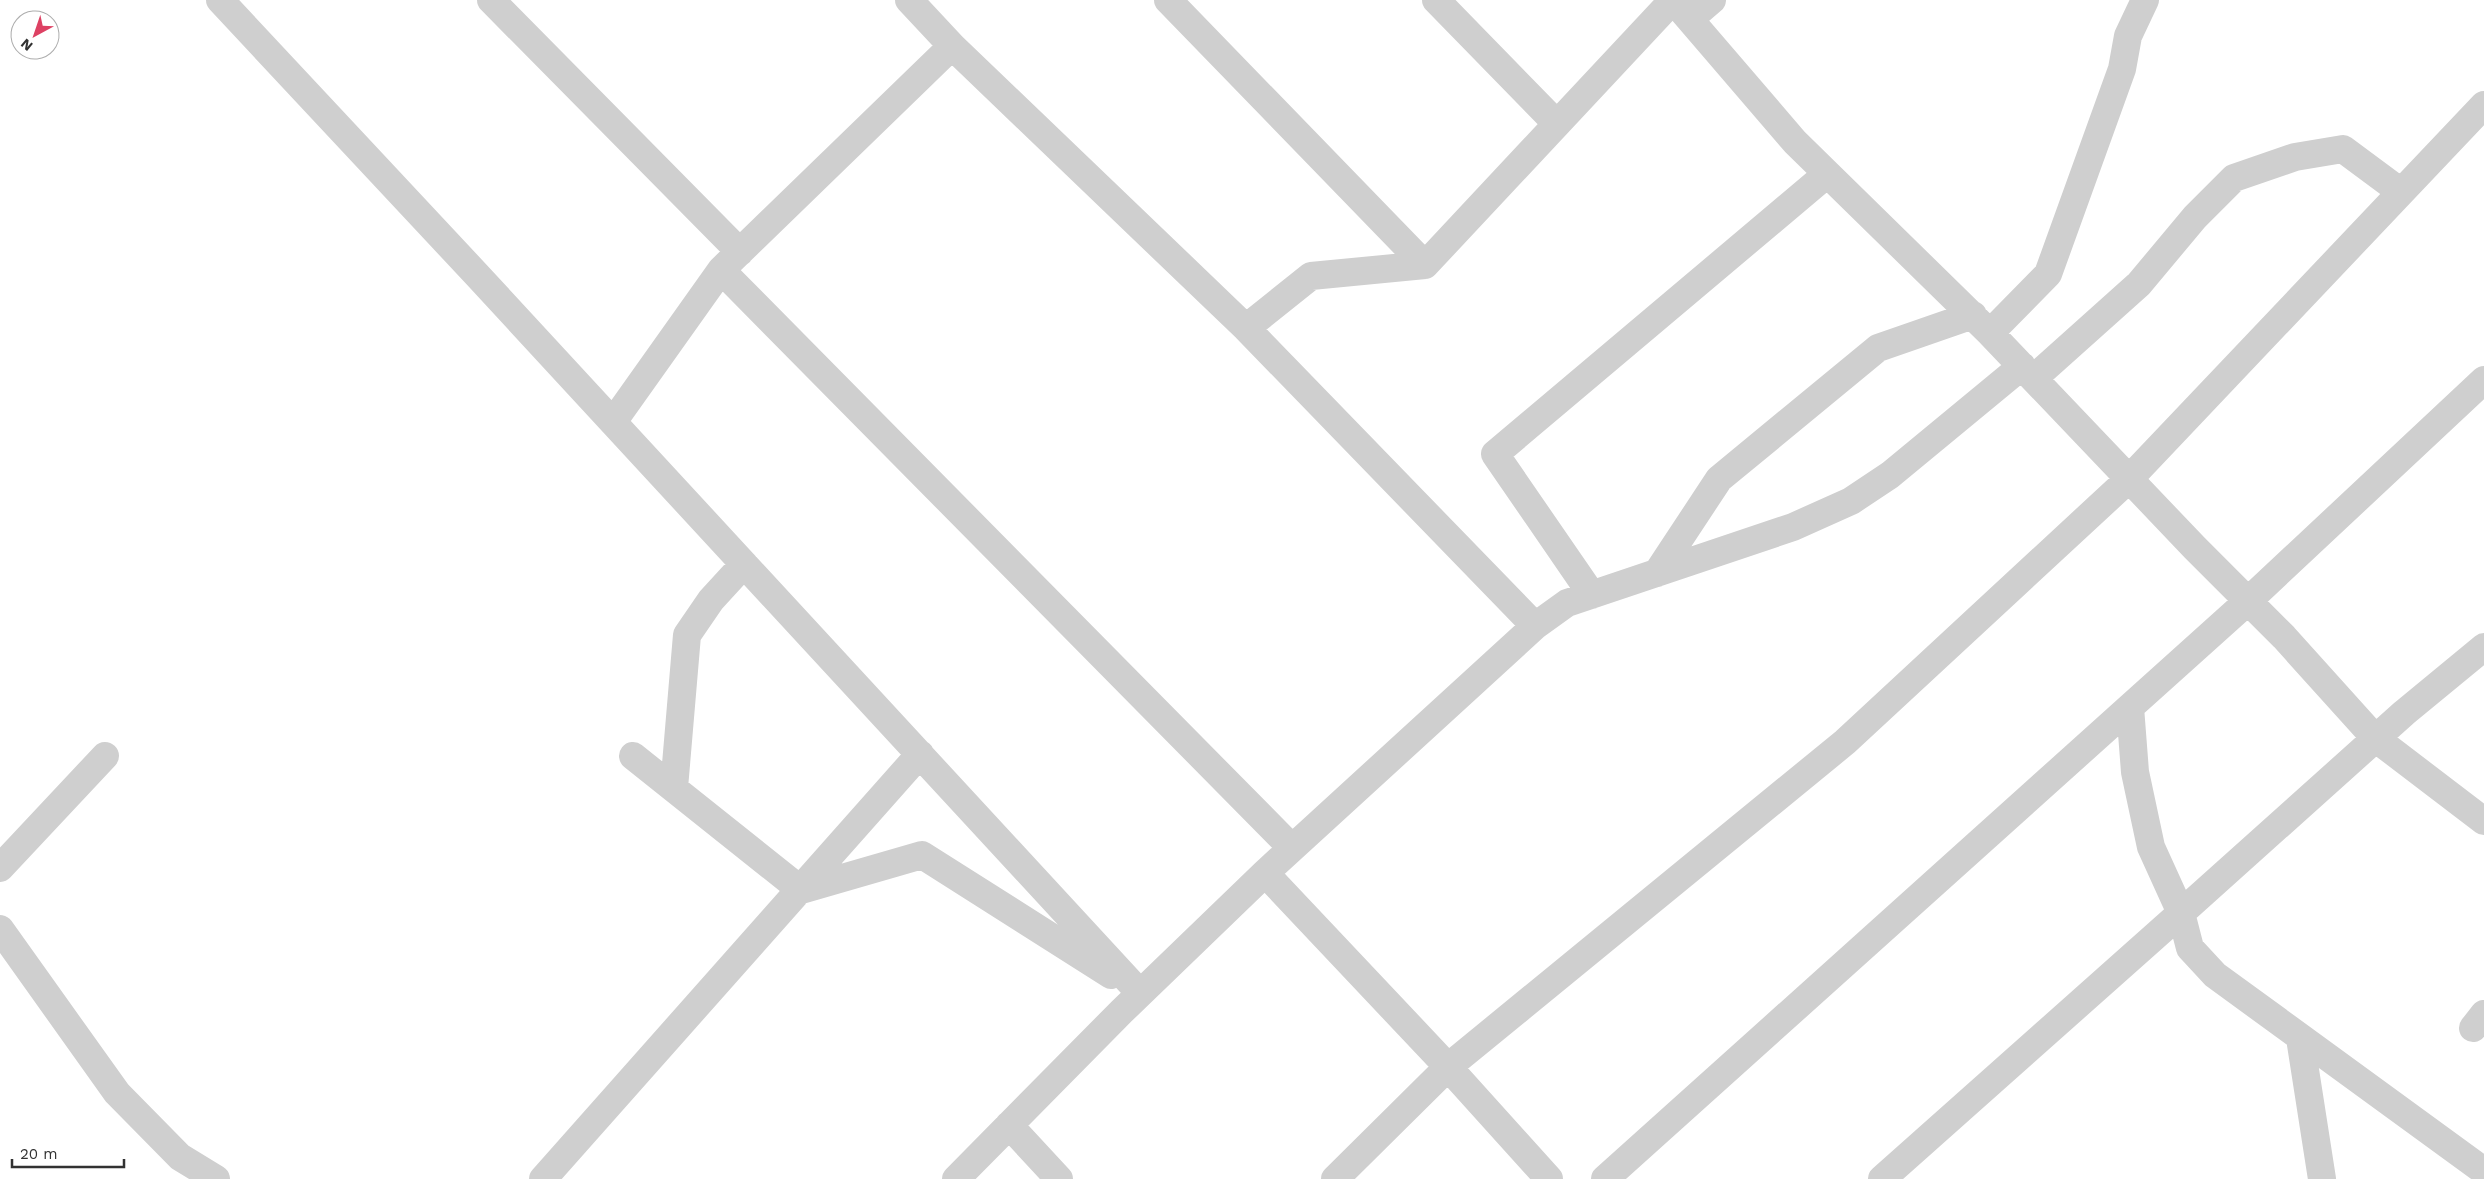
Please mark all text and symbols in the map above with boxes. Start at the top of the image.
north arrow [10,10,60,60]
text: N [18,35,36,54]
scale bar [12,1136,125,1168]
text: 20 m [20,1145,58,1163]

